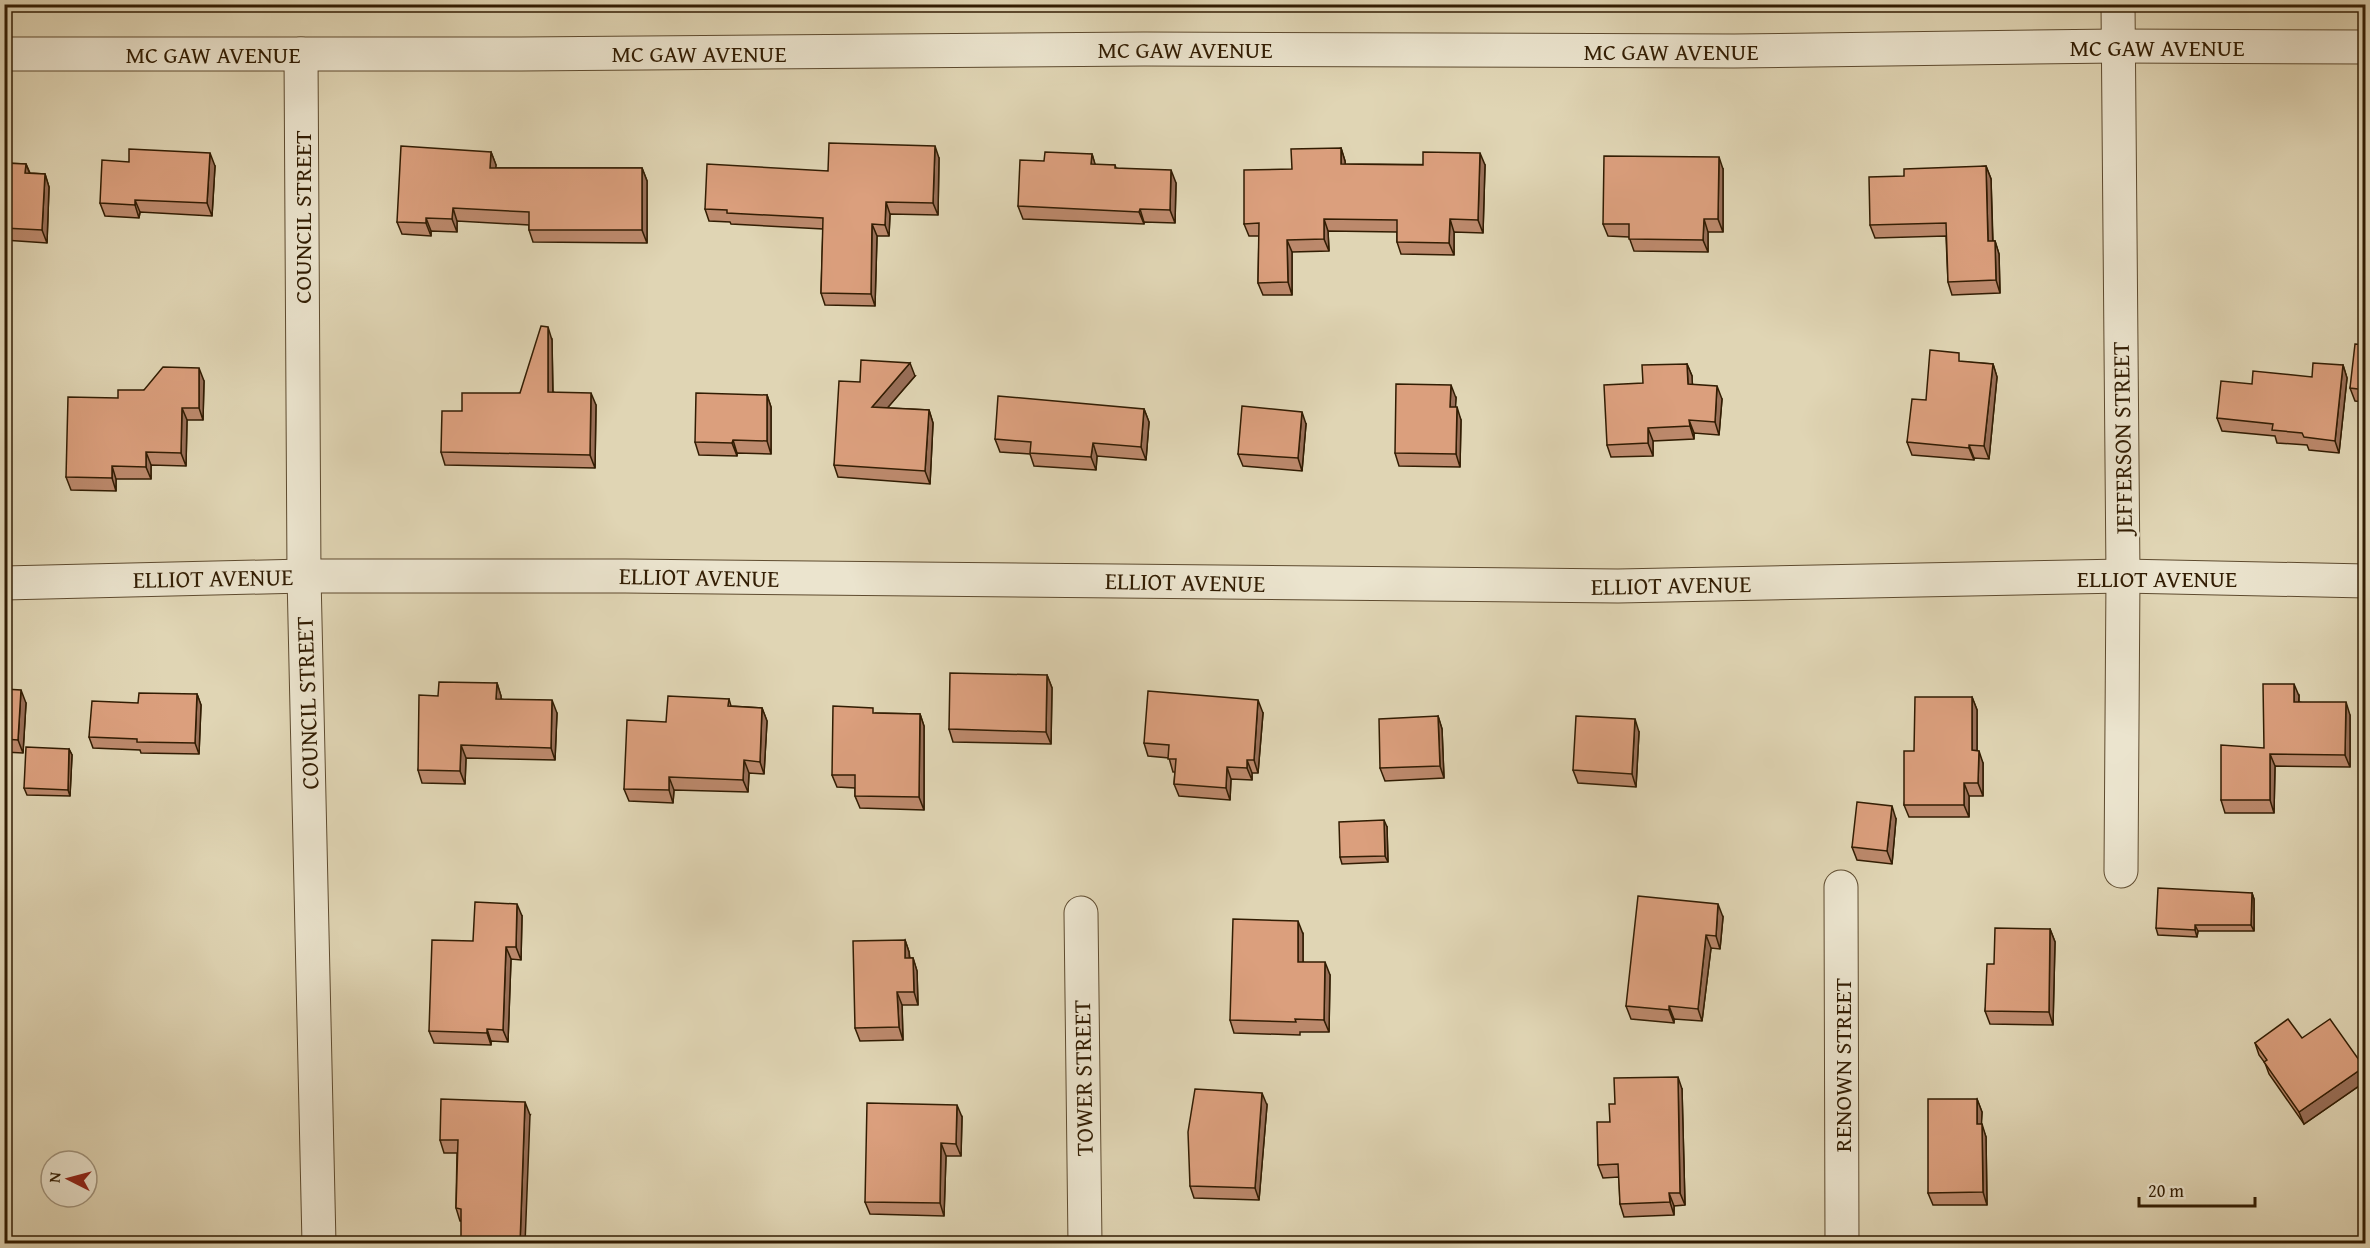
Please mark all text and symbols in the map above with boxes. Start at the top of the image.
street label: MC GAW AVENUE [2069,30,2245,65]
street label: MC GAW AVENUE [1097,32,1273,67]
street label: MC GAW AVENUE [1583,34,1759,69]
street label: MC GAW AVENUE [611,36,787,71]
street label: MC GAW AVENUE [125,37,301,72]
street label: COUNCIL STREET [285,130,320,304]
street label: JEFFERSON STREET [2103,341,2141,538]
street label: ELLIOT AVENUE [619,558,779,596]
street label: ELLIOT AVENUE [133,559,293,597]
street label: ELLIOT AVENUE [2077,561,2237,596]
street label: ELLIOT AVENUE [1105,563,1265,601]
street label: ELLIOT AVENUE [1591,566,1751,604]
street label: COUNCIL STREET [286,616,328,790]
street label: RENOWN STREET [1825,978,1860,1152]
street label: TOWER STREET [1064,1000,1102,1156]
north arrow [39,1149,99,1209]
scale bar [2139,1170,2254,1208]
text: N [42,1171,67,1184]
text: 20 m [2148,1177,2184,1204]

